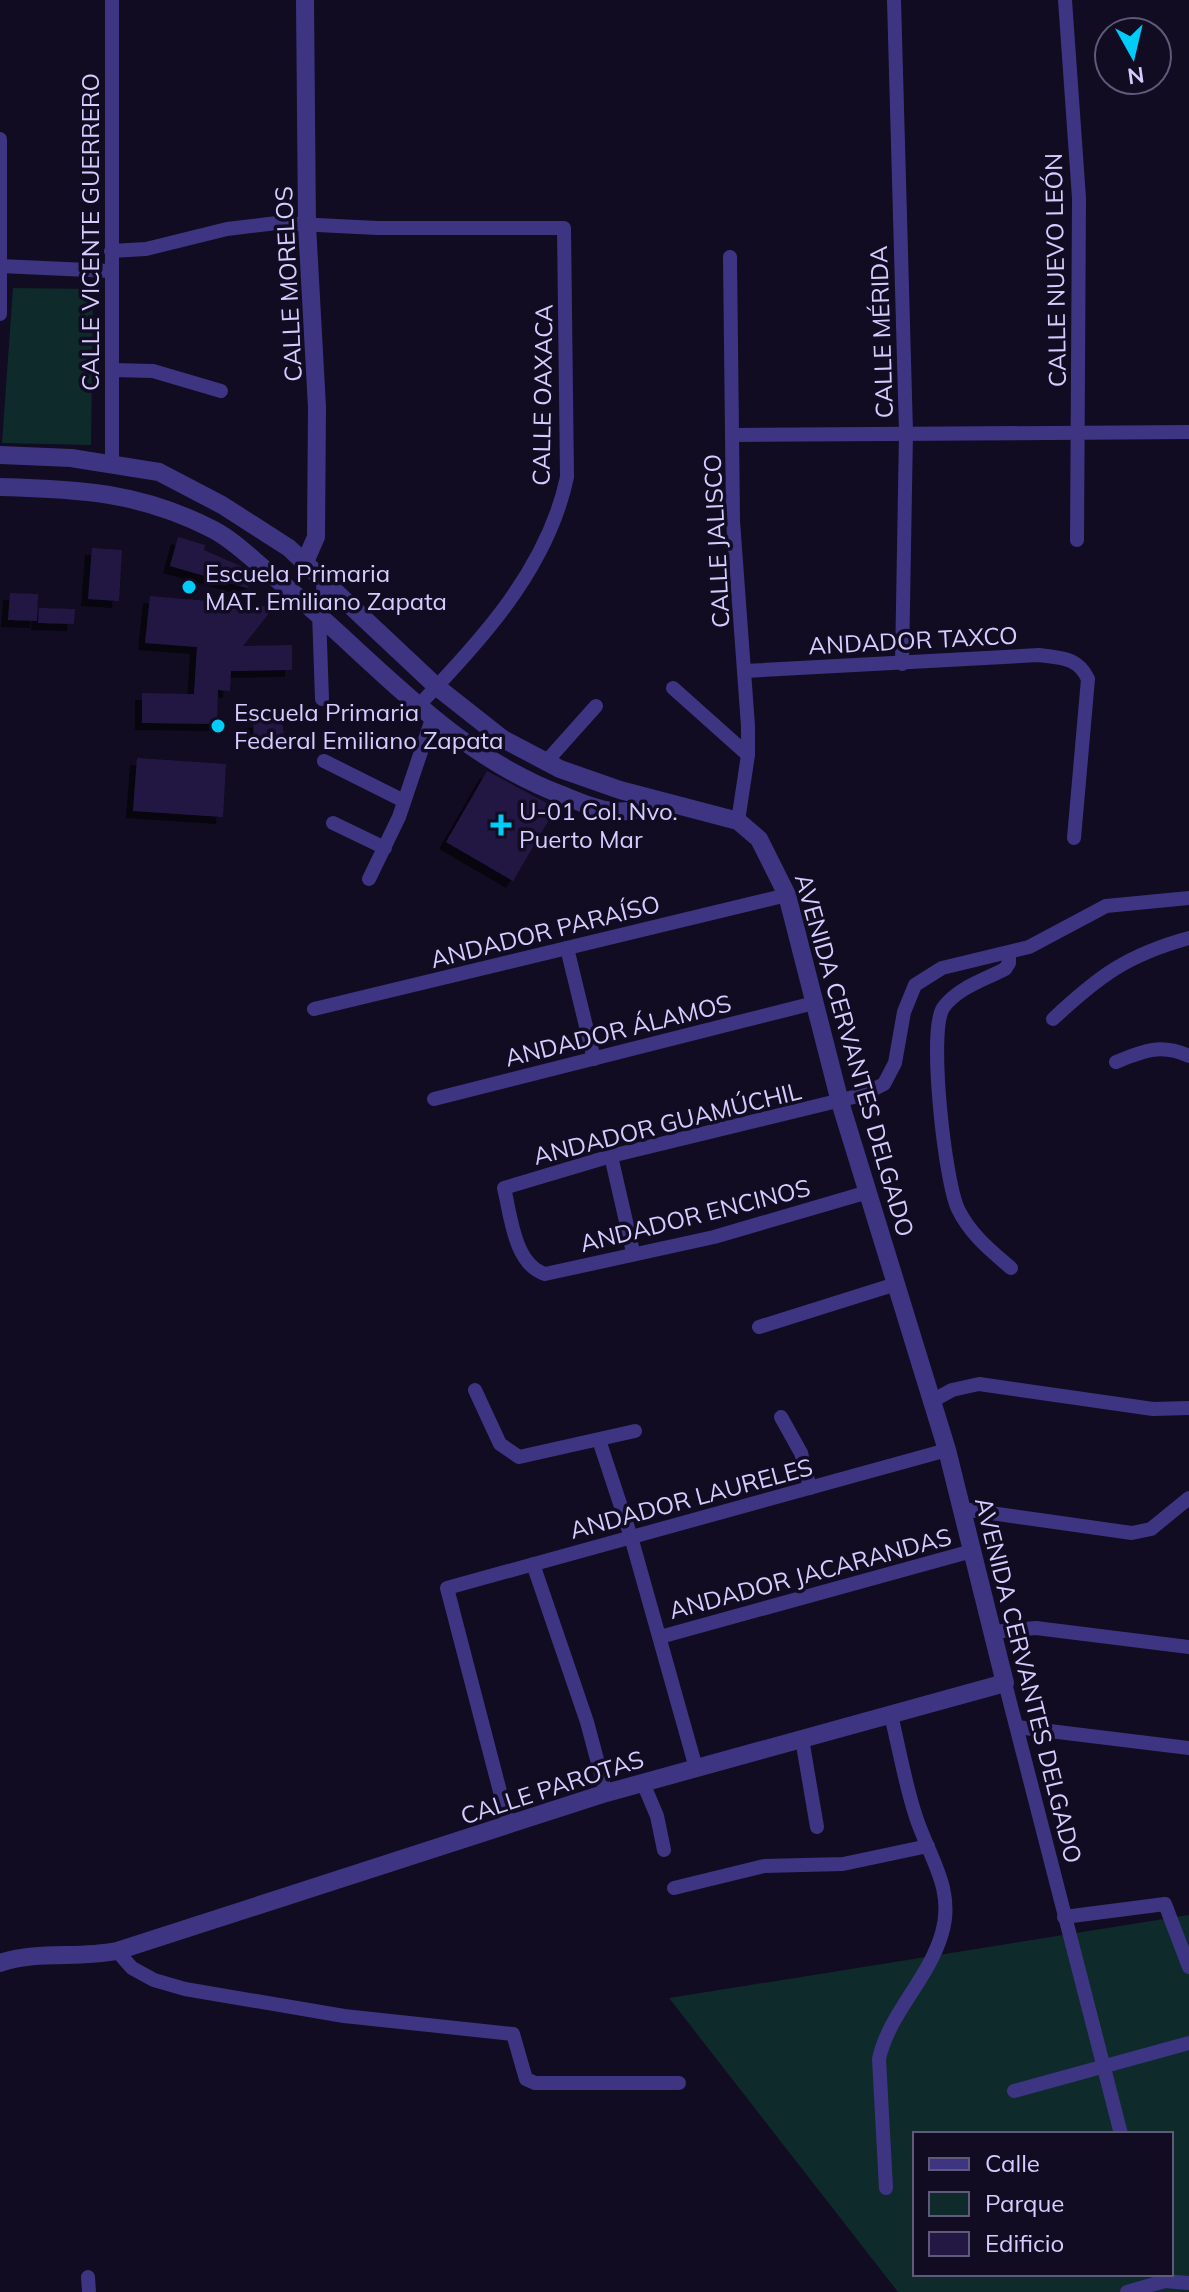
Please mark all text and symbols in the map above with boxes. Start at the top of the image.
north arrow [1093,16,1173,96]
text: N [1126,61,1146,91]
street label: CALLE VICENTE GUERRERO [75,73,105,391]
street label: CALLE NUEVO LEÓN [1038,153,1072,387]
street label: CALLE MORELOS [268,185,308,383]
street label: CALLE MÉRIDA [863,245,899,419]
street label: CALLE OAXACA [525,303,559,486]
street label: CALLE JALISCO [696,453,736,629]
place label: Escuela Primaria MAT. Emiliano Zapata [205,558,447,616]
marker: Escuela Primaria MAT. Emiliano Zapata [180,578,198,596]
street label: ANDADOR TAXCO [808,620,1018,660]
place label: Escuela Primaria Federal Emiliano Zapata [234,697,503,755]
marker: Escuela Primaria Federal Emiliano Zapata [209,717,227,735]
place label: U-01 Col. Nvo. Puerto Mar [519,796,678,854]
marker: U-01 Col. Nvo. Puerto Mar [490,814,512,836]
street label: AVENIDA CERVANTES DELGADO [789,870,921,1240]
street label: ANDADOR PARAÍSO [427,888,663,974]
street label: ANDADOR ÁLAMOS [502,987,734,1073]
street label: ANDADOR GUAMÚCHIL [530,1075,804,1171]
street label: ANDADOR ENCINOS [577,1172,813,1258]
street label: ANDADOR LAURELES [566,1451,816,1545]
street label: AVENIDA CERVANTES DELGADO [969,1494,1089,1866]
street label: ANDADOR JACARANDAS [666,1521,954,1625]
street label: CALLE PAROTAS [457,1743,647,1831]
legend [913,2132,1173,2276]
text: Calle [985,2148,1040,2178]
text: Parque [985,2188,1064,2218]
text: Edificio [985,2228,1064,2258]

